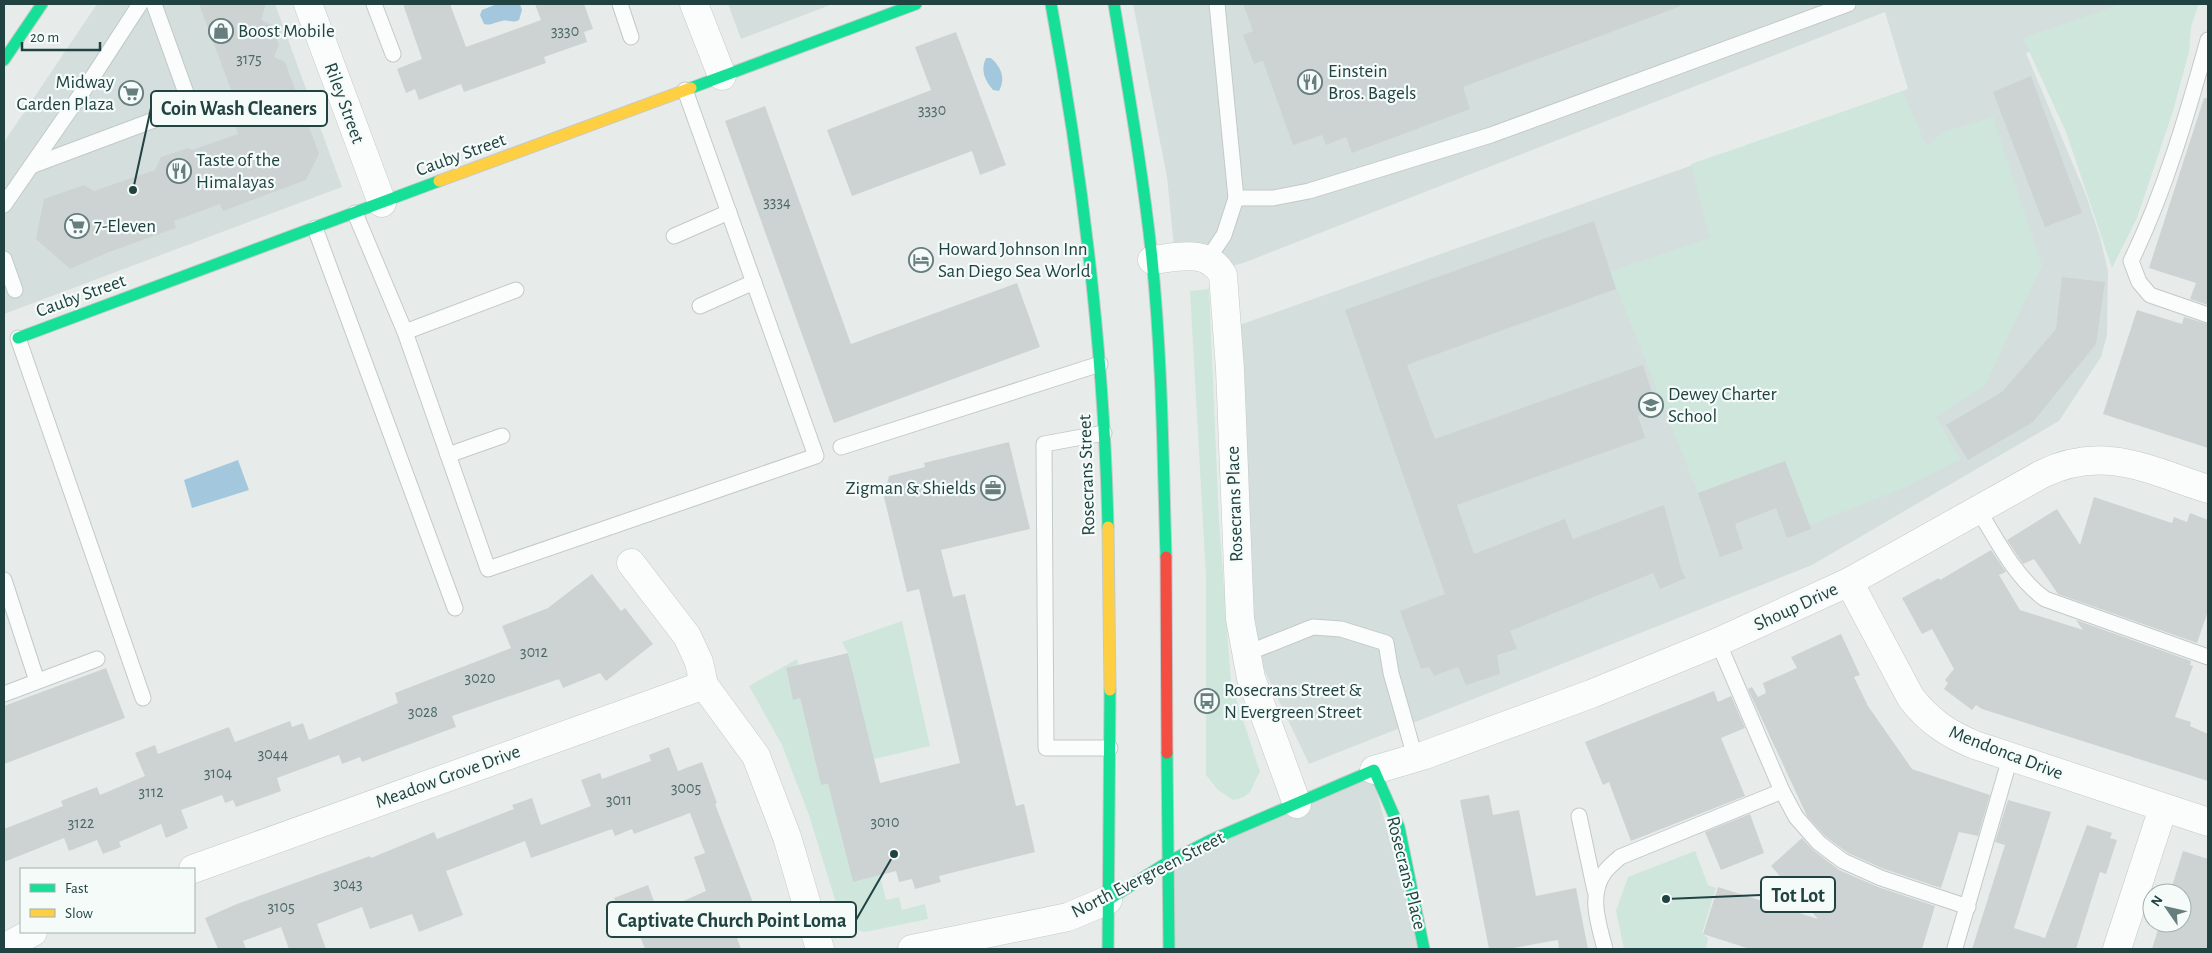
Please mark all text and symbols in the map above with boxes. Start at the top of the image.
shop icon: Boost Mobile [208,18,234,44]
scale bar [22,20,100,52]
place label: Boost Mobile [238,22,335,41]
house number: 3330 [551,23,579,39]
text: 20 m [30,30,59,45]
house number: 3175 [236,51,262,67]
street label: Riley Street [321,60,367,146]
place label: Einstein Bros. Bagels [1328,62,1416,103]
restaurant icon: Einstein Bros. Bagels [1297,69,1323,95]
place label: Midway Garden Plaza [17,73,114,114]
supermarket icon: Midway Garden Plaza [118,80,144,106]
callout: Coin Wash Cleaners [151,91,327,126]
text: Coin Wash Cleaners [161,99,317,119]
house number: 3330 [918,102,946,118]
street label: Cauby Street [414,130,508,180]
place label: Taste of the Himalayas [196,151,280,192]
restaurant icon: Taste of the Himalayas [166,158,192,184]
house number: 3334 [763,194,791,210]
supermarket icon: 7-Eleven [64,213,90,239]
place label: 7-Eleven [94,217,156,236]
place label: Howard Johnson Inn San Diego Sea World [938,240,1091,281]
hotel icon: Howard Johnson Inn San Diego Sea World [908,247,934,273]
street label: Cauby Street [34,271,128,321]
place label: Dewey Charter School [1668,385,1777,426]
school or university icon: Dewey Charter School [1638,392,1664,418]
street label: Rosecrans Street [1075,414,1099,536]
street label: Rosecrans Place [1223,446,1247,562]
office icon: Zigman & Shields [980,475,1006,501]
place label: Zigman & Shields [845,479,976,498]
street label: Shoup Drive [1751,579,1841,635]
house number: 3012 [520,644,548,660]
house number: 3020 [465,670,495,686]
place label: Rosecrans Street & N Evergreen Street [1224,681,1362,722]
bus stop icon: Rosecrans Street & N Evergreen Street [1194,688,1220,714]
house number: 3028 [408,704,438,720]
street label: Mendonca Drive [1946,723,2066,783]
street label: Meadow Grove Drive [373,742,523,812]
house number: 3044 [258,746,289,762]
house number: 3104 [204,765,232,781]
house number: 3005 [671,780,701,796]
house number: 3112 [139,784,163,800]
house number: 3011 [606,792,632,808]
house number: 3010 [871,814,900,830]
street label: Rosecrans Place [1383,814,1429,932]
house number: 3122 [68,815,94,831]
street label: North Evergreen Street [1069,828,1227,922]
legend [20,868,195,933]
house number: 3043 [333,876,363,892]
callout: Tot Lot [1761,877,1835,912]
text: Fast [65,881,89,896]
north arrow [2142,883,2192,933]
text: Tot Lot [1771,886,1825,906]
text: N [2149,893,2166,909]
house number: 3105 [267,899,295,915]
callout: Captivate Church Point Loma [607,902,856,937]
text: Slow [65,906,93,921]
text: Captivate Church Point Loma [617,911,847,931]

